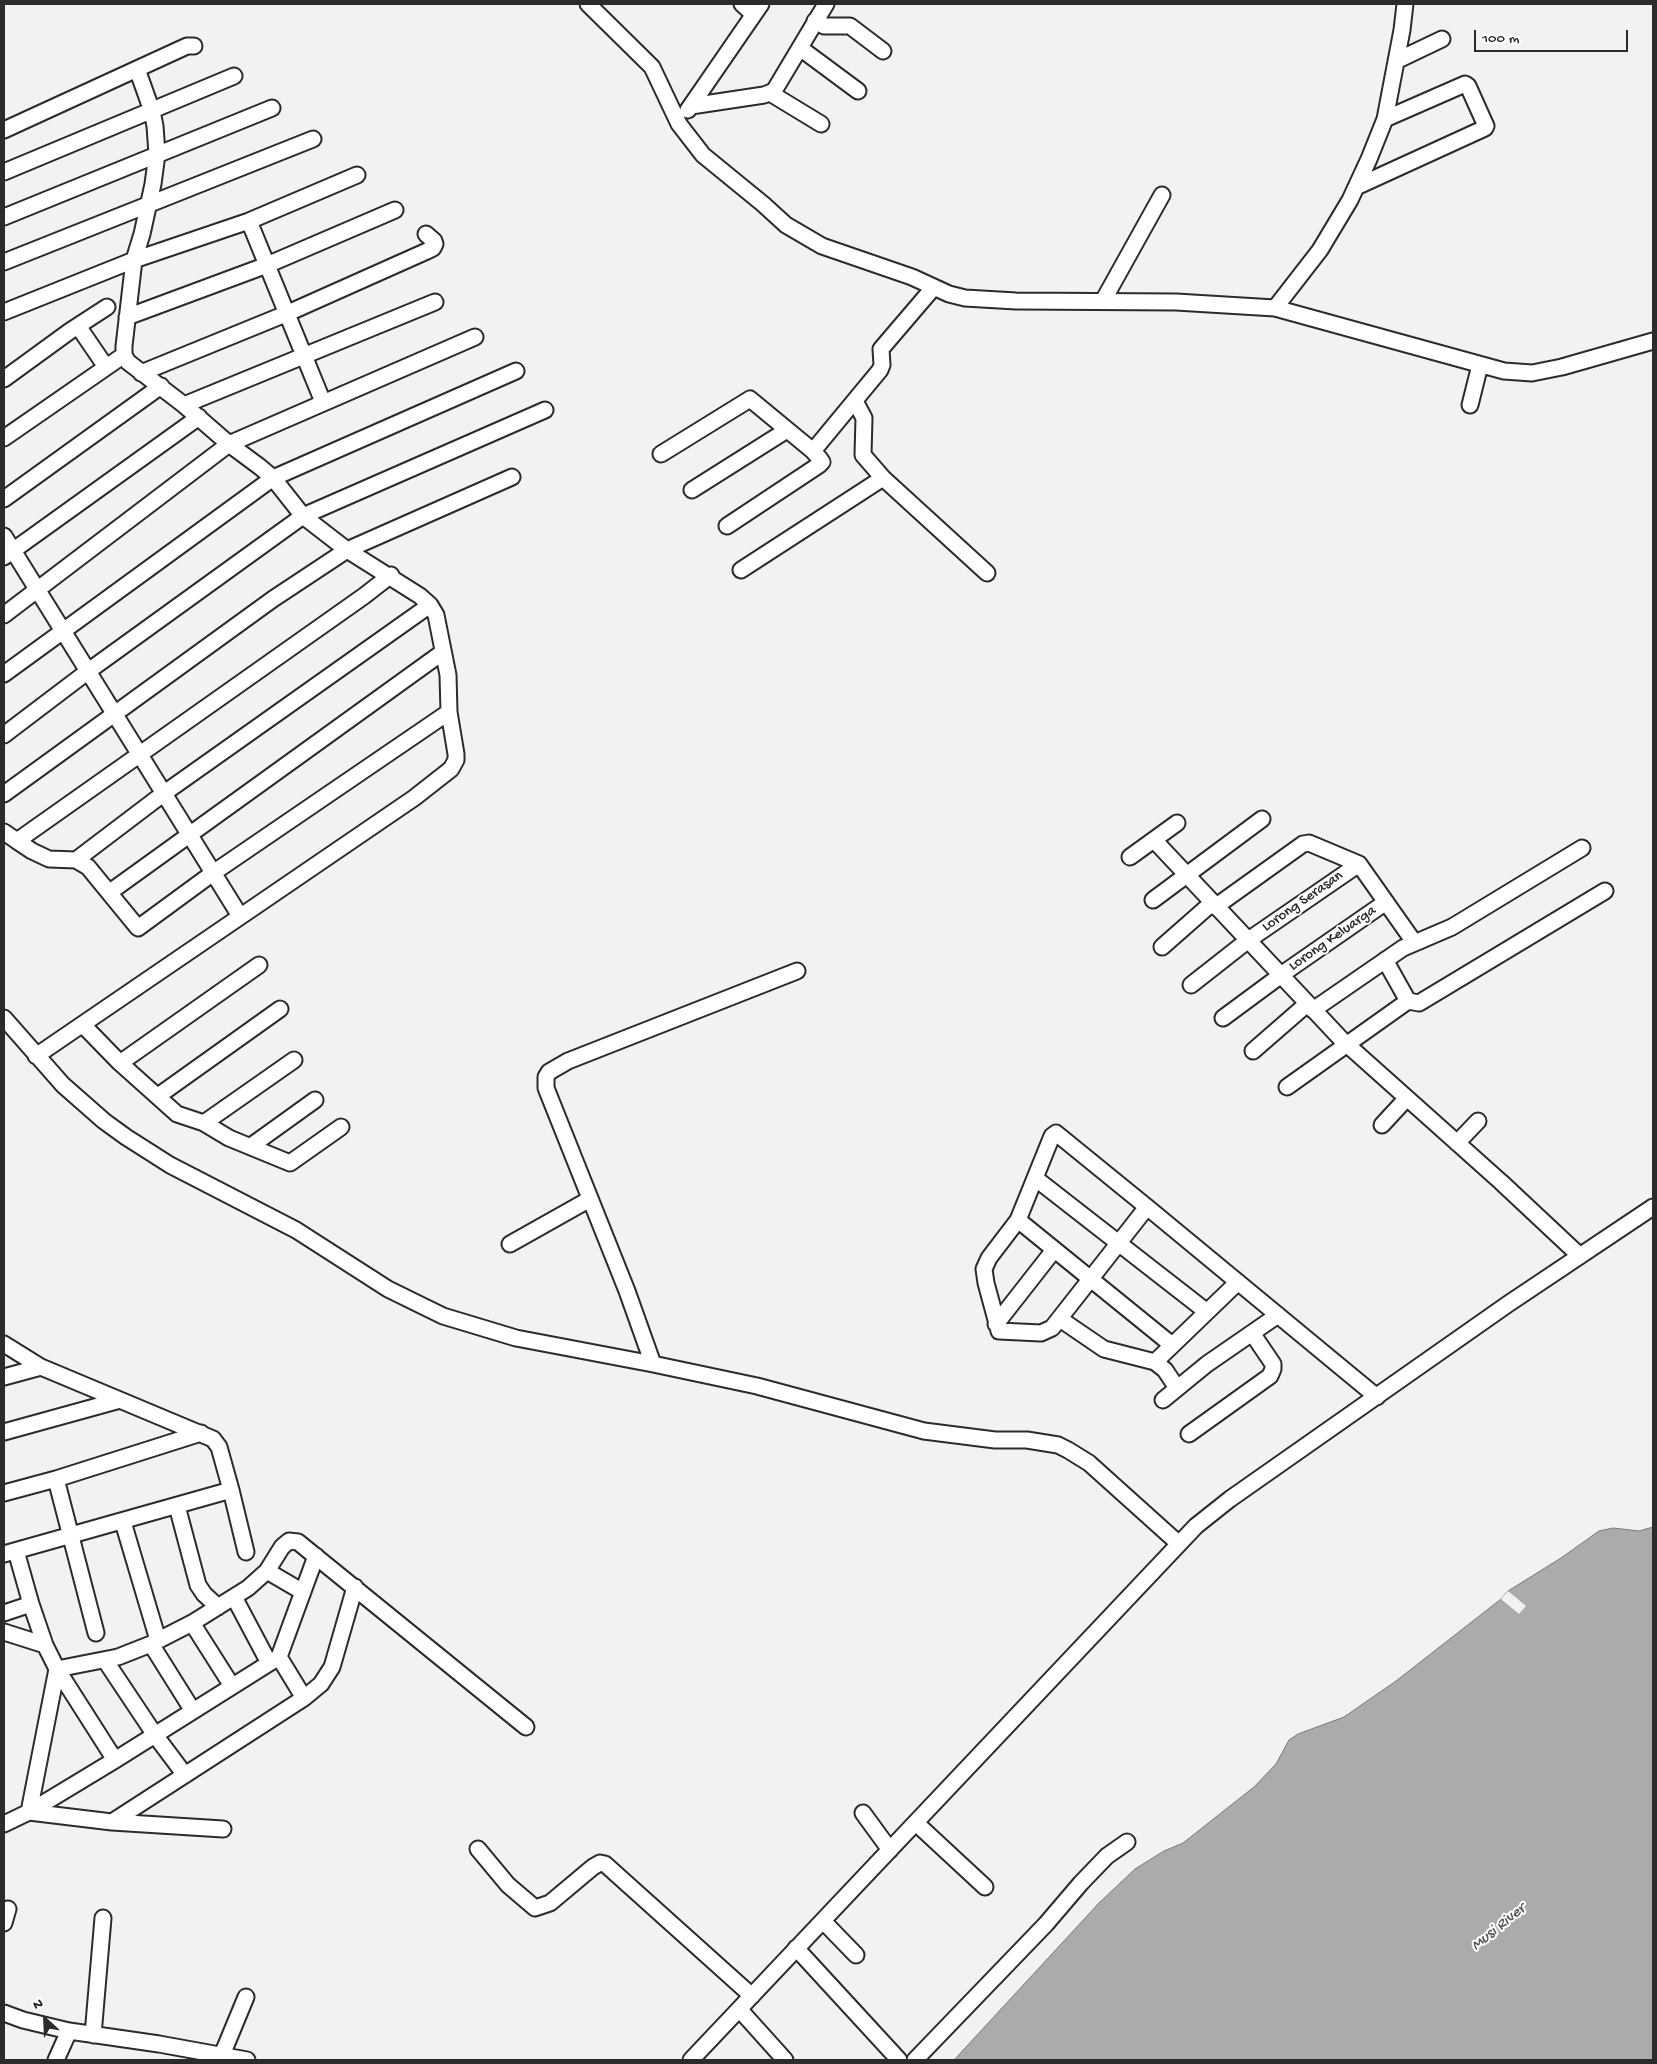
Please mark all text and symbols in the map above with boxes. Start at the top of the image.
scale bar [1477,20,1631,52]
text: 100 m [1482,30,1519,48]
street label: Lorong Serasan [1259,867,1347,937]
street label: Lorong Keluarga [1286,902,1380,976]
water label: Musi River [1468,1900,1530,1956]
north arrow [20,1994,70,2044]
text: N [31,1995,46,2015]

